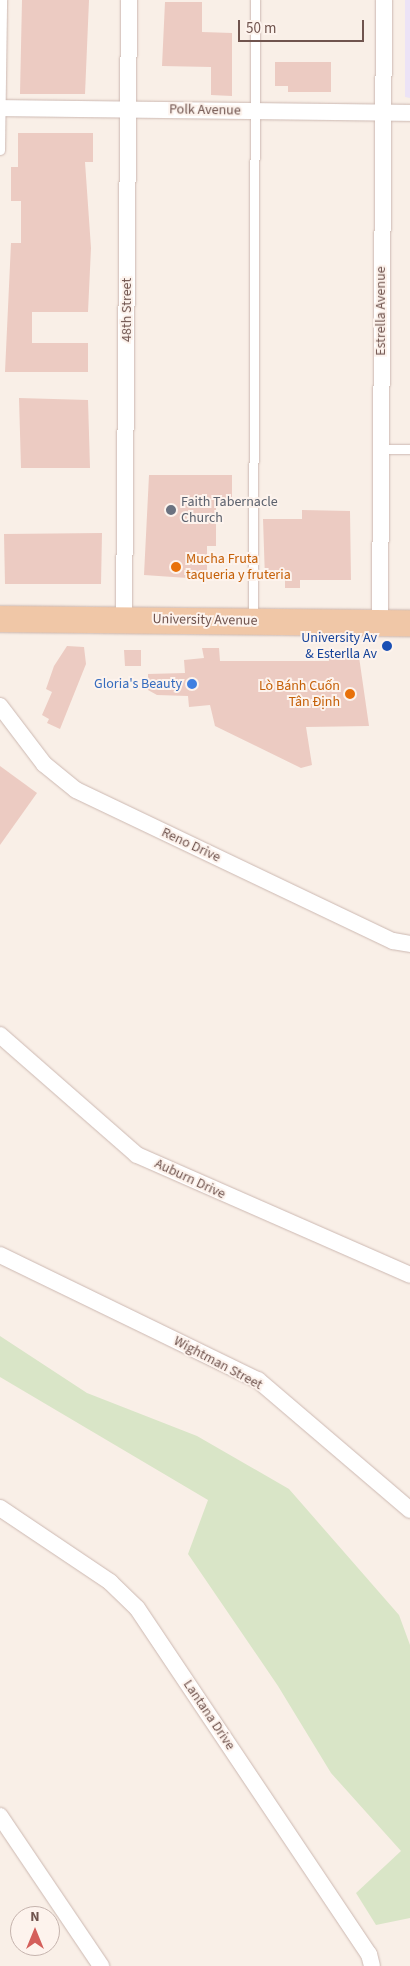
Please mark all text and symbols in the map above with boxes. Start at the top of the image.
scale bar [240,10,366,42]
text: 50 m [246,18,276,39]
street label: Polk Avenue [169,101,241,119]
street label: Estrella Avenue [373,266,389,356]
street label: 48th Street [119,278,135,342]
place label: Faith Tabernacle Church [181,494,278,526]
marker: Faith Tabernacle Church [165,504,177,516]
place label: Mucha Fruta taqueria y fruteria [186,551,291,584]
marker: Mucha Fruta taqueria y fruteria [170,561,182,573]
street label: University Avenue [152,611,258,629]
place label: University Av & Esterlla Av [301,630,377,662]
marker: University Av & Esterlla Av [381,640,393,652]
place label: Gloria's Beauty [94,676,182,692]
marker: Gloria's Beauty [186,678,198,690]
place label: Lò Bánh Cuốn Tân Định [259,678,340,710]
marker: Lò Bánh Cuốn Tân Định [344,688,356,700]
street label: Reno Drive [159,824,223,866]
street label: Auburn Drive [152,1155,228,1203]
street label: Wightman Street [171,1333,265,1393]
street label: Lantana Drive [179,1677,239,1753]
north arrow [10,1906,60,1956]
text: N [30,1907,40,1927]

